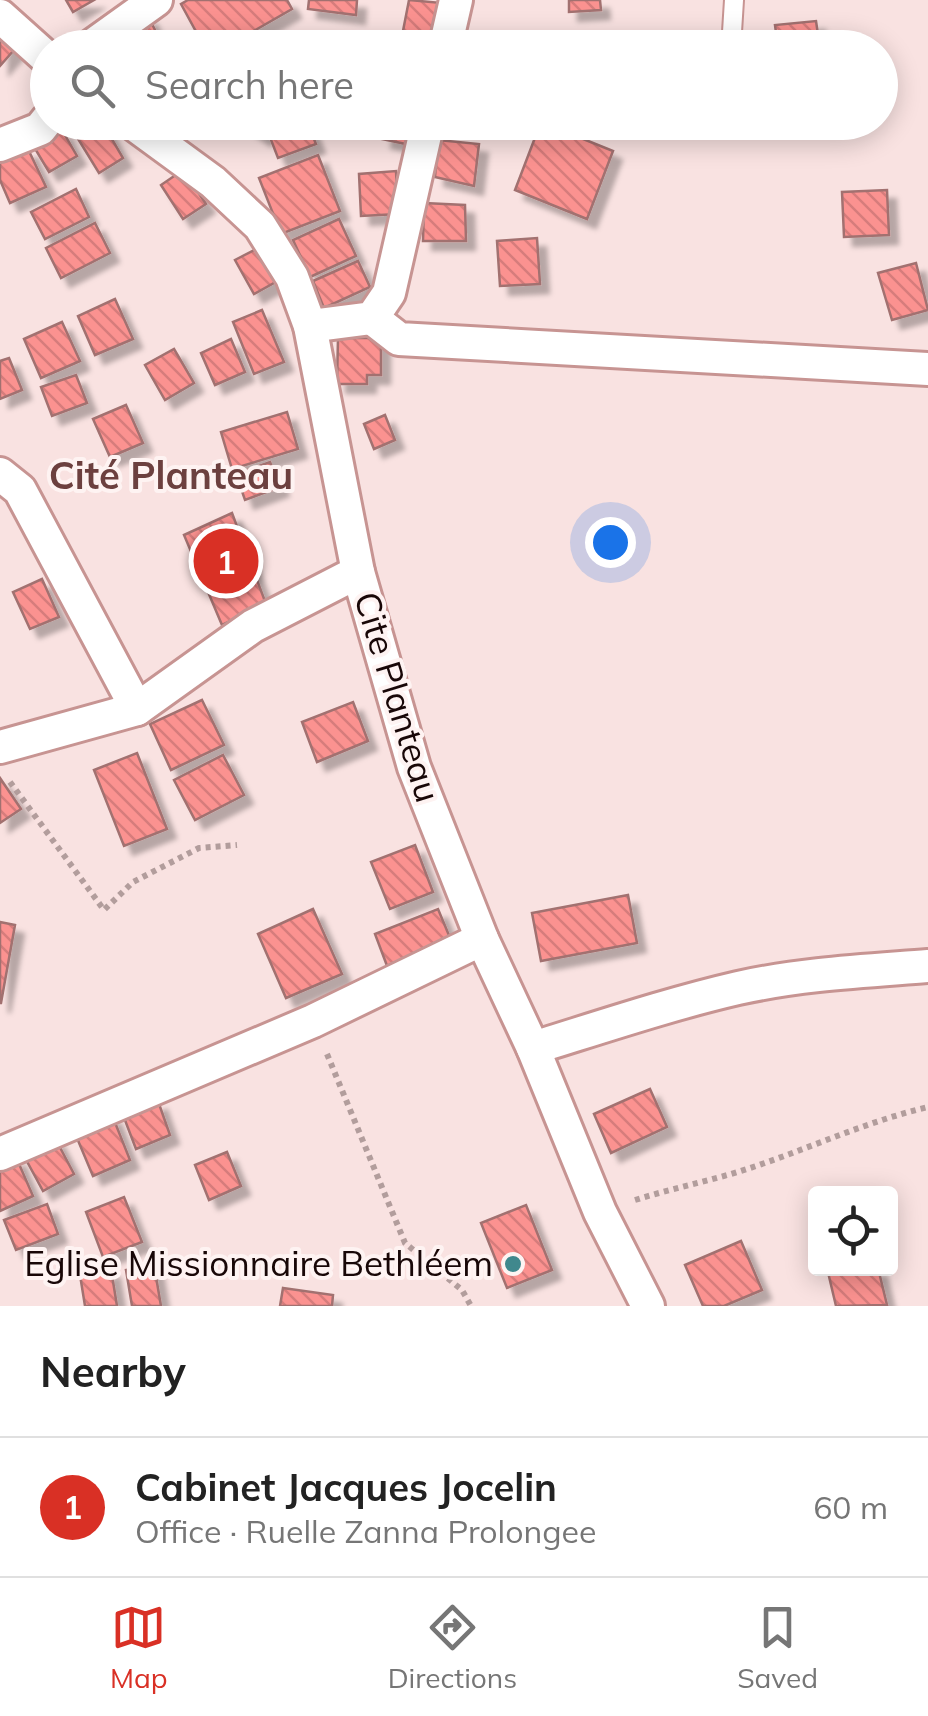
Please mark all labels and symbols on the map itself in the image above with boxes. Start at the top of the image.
district label: Cité Planteau [49,451,293,499]
your location [585,517,636,568]
pin: 1 [194,524,258,598]
street label: Cite Planteau [345,586,451,807]
place label: Eglise Missionnaire Bethléem [24,1241,493,1285]
marker: Eglise Missionnaire Bethléem [502,1253,524,1275]

